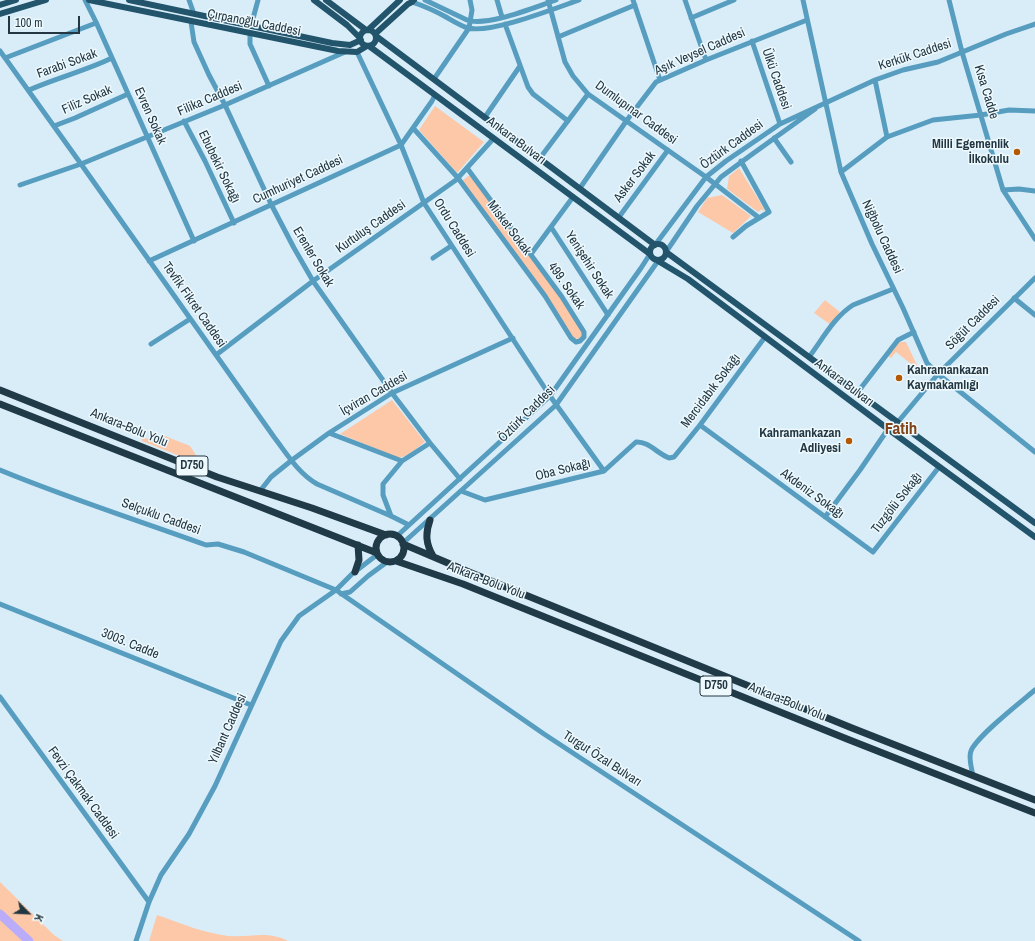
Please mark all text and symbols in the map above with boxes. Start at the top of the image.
street label: Çırpanoğlu Caddesi [206,6,302,40]
scale bar [10,8,82,34]
text: 100 m [15,15,42,31]
street label: Aşık Veysel Caddesi [652,25,748,79]
street label: Kerkük Caddesi [877,36,953,74]
street label: Farabi Sokak [35,46,99,82]
street label: Ülkü Caddesi [758,46,794,112]
street label: Kısa Cadde [970,63,1002,121]
street label: Filika Caddesi [175,78,245,120]
street label: Dumlupınar Caddesi [592,78,680,148]
street label: Filiz Sokak [60,82,114,118]
street label: Evren Sokak [131,85,169,147]
street label: Ankara Bulvarı [483,114,549,168]
street label: Öztürk Caddesi [697,117,767,173]
street label: Ebubekir Sokağı [195,128,243,206]
place label: Milli Egemenlik İlkokulu [932,137,1009,168]
marker: Milli Egemenlik İlkokulu [1012,147,1022,157]
street label: Asker Sokak [611,148,659,206]
street label: Cumhuriyet Caddesi [250,152,346,208]
street label: Ordu Caddesi [430,196,478,260]
street label: Kurtuluş Caddesi [333,197,409,257]
street label: Misket Sokak [484,198,534,258]
street label: Niğbolu Caddesi [858,198,906,276]
street label: Erenler Sokak [289,224,337,290]
street label: Yenişehir Sokak [561,228,617,302]
street label: Tevfik Fikret Caddesi [159,259,229,351]
street label: 499. Sokak [544,260,588,312]
street label: Söğüt Caddesi [943,293,1003,353]
street label: Mercidabık Sokağı [678,351,744,431]
street label: Ankara Bulvarı [811,356,877,410]
place label: Kahramankazan Kaymakamlığı [907,363,989,394]
street label: İçviran Caddesi [338,369,410,419]
marker: Kahramankazan Kaymakamlığı [894,373,904,383]
street label: Öztürk Caddesi [495,382,559,446]
street label: Ankara-Bolu Yolu [88,405,170,451]
district label: Fatih [885,419,917,439]
place label: Kahramankazan Adliyesi [759,426,841,457]
marker: Kahramankazan Adliyesi [844,436,854,446]
road number: D750 [176,456,208,476]
street label: Oba Sokağı [534,456,592,484]
street label: Akdeniz Sokağı [777,466,847,522]
street label: Tuzgölü Sokağı [868,469,926,537]
street label: Selçuklu Caddesi [119,495,203,539]
street label: Ankara-Bolu Yolu [445,559,527,603]
street label: 3003. Cadde [99,625,161,663]
road number: D750 [700,676,732,696]
street label: Ankara-Bolu Yolu [746,679,828,725]
street label: Yılbant Caddesi [206,691,250,767]
street label: Turgut Özal Bulvarı [560,728,644,790]
street label: Fevzi Çakmak Caddesi [44,744,122,842]
north arrow [8,893,48,933]
text: K [31,912,47,924]

